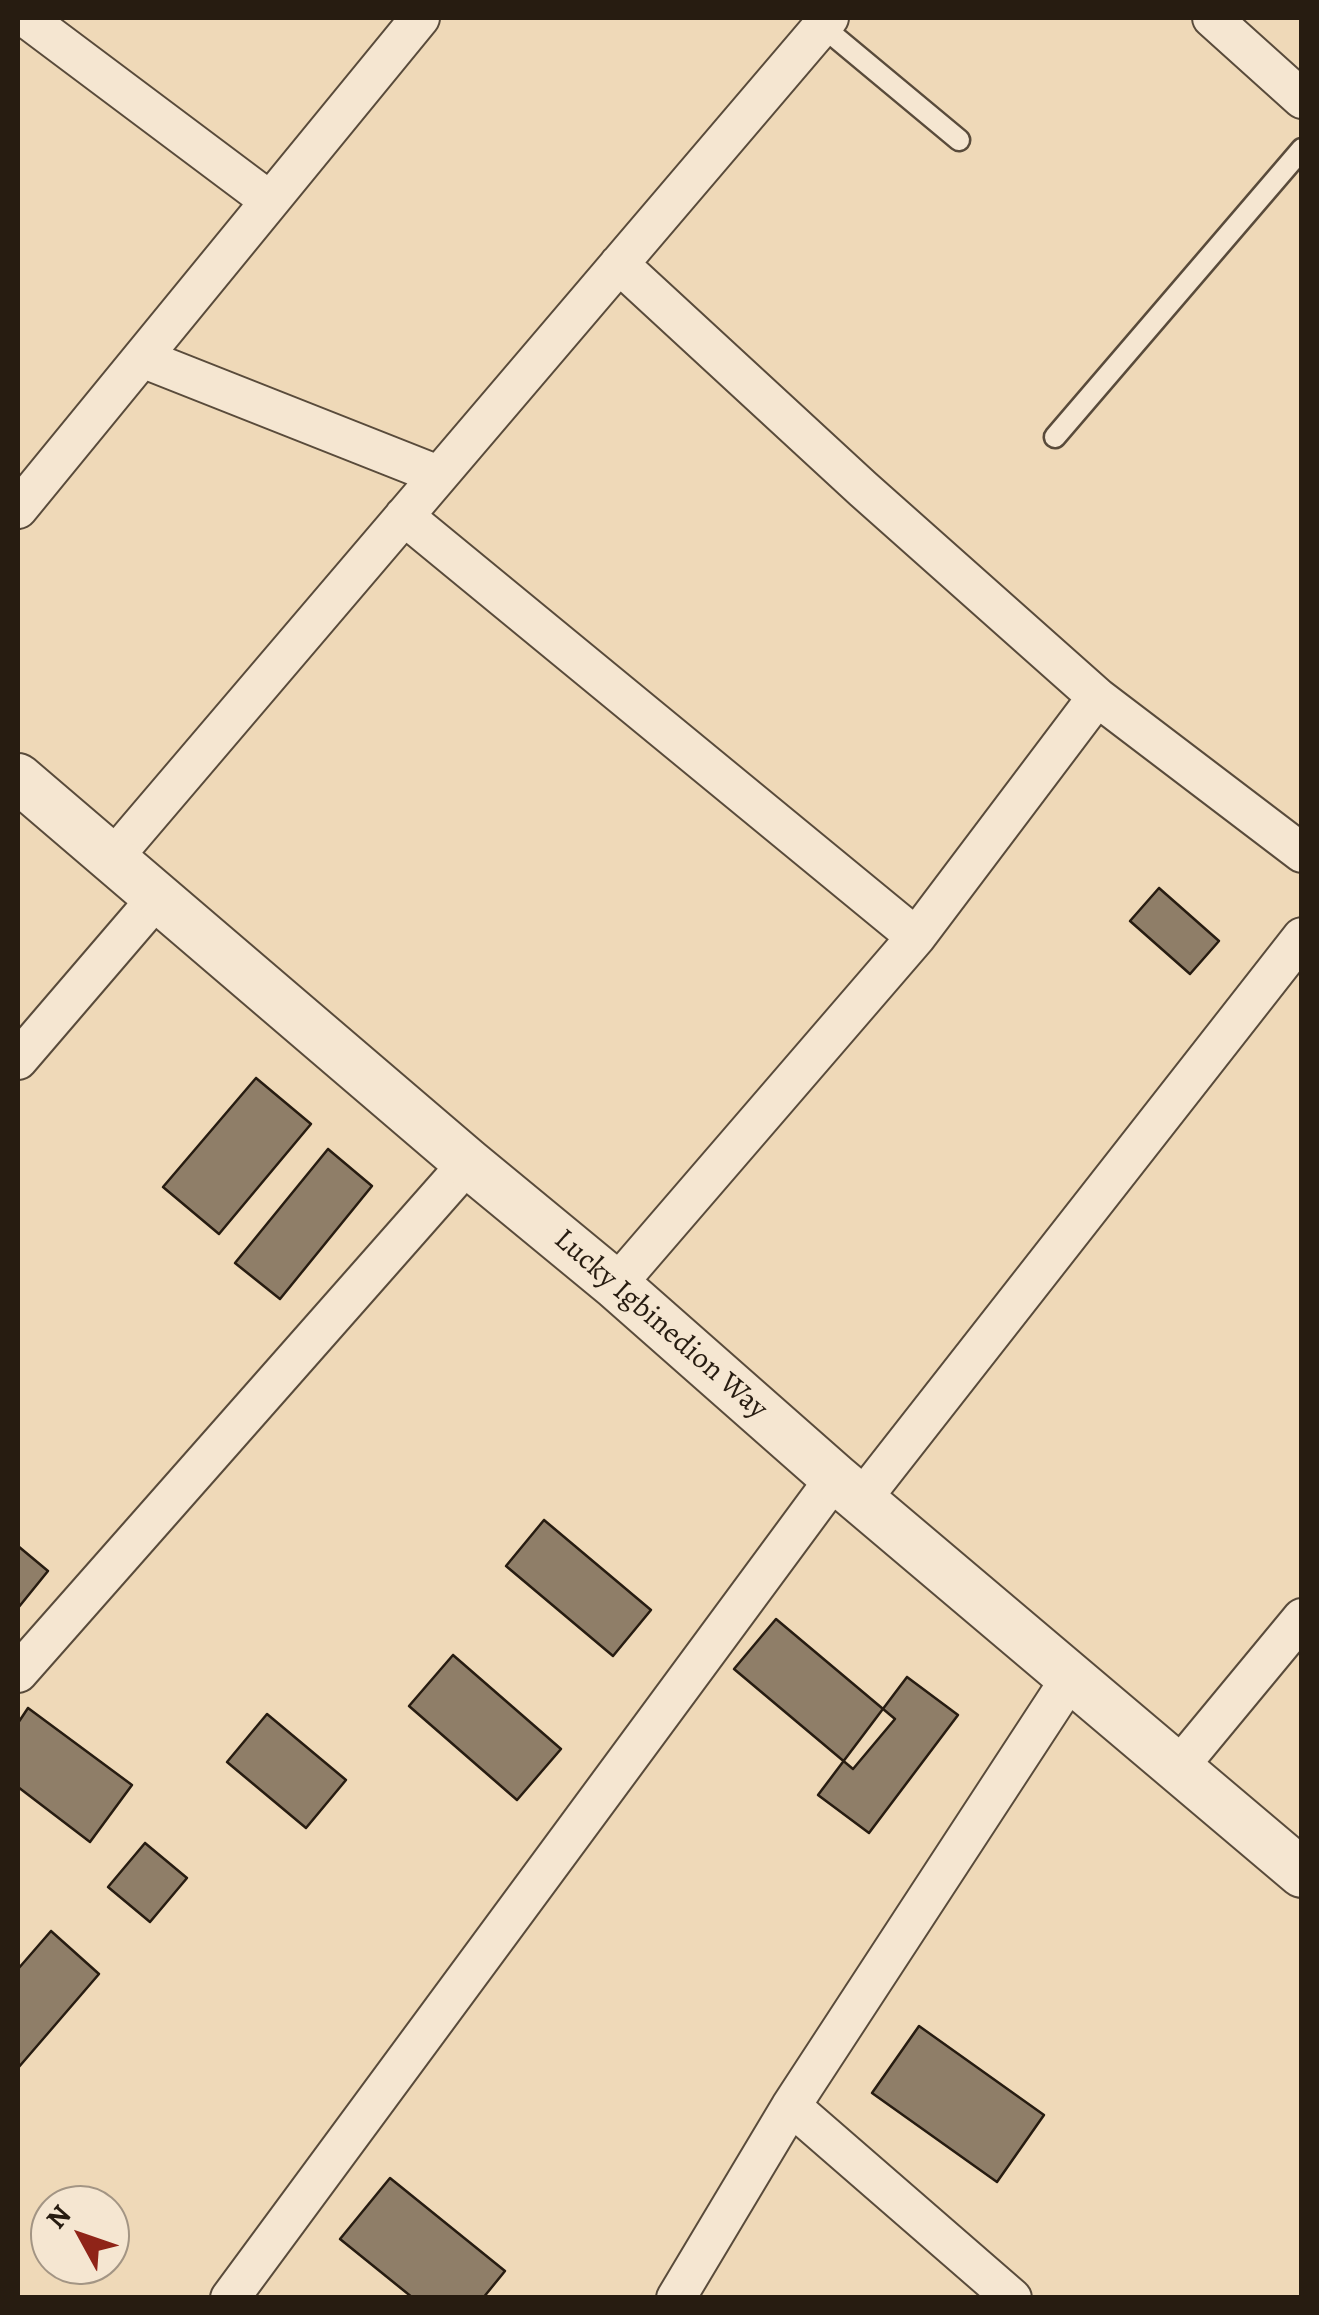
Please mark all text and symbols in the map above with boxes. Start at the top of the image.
street label: Lucky Igbinedion Way [546,1222,774,1428]
north arrow [30,2185,130,2285]
text: N [37,2197,80,2237]

